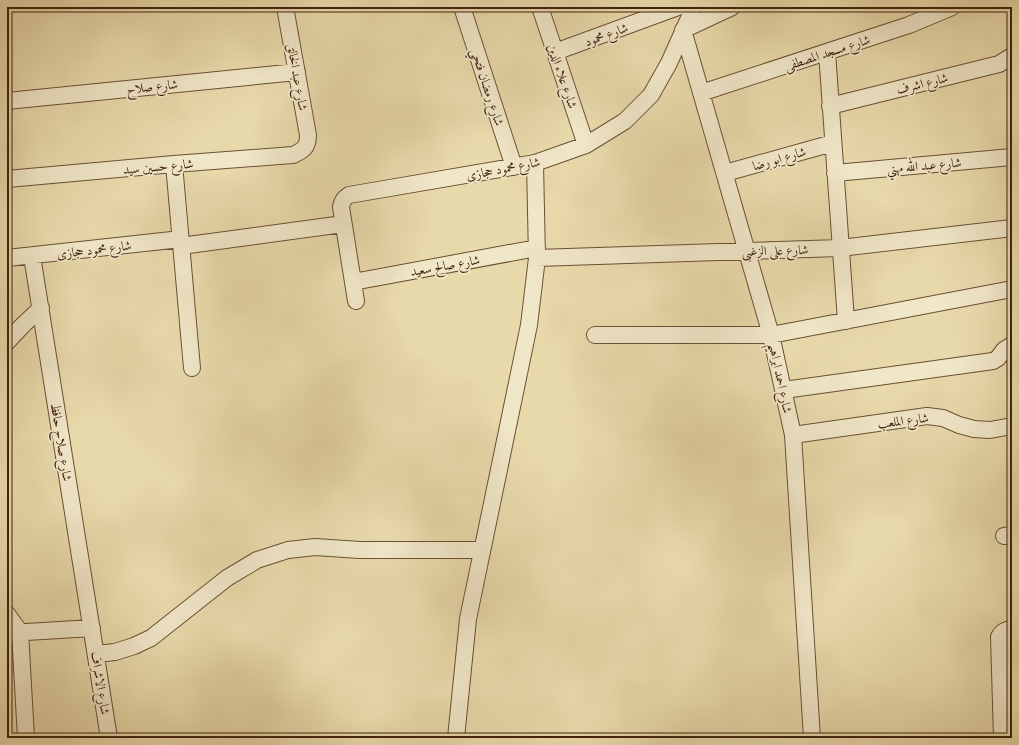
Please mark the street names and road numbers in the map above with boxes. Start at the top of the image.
street label: شارع محمود [582,20,631,53]
street label: شارع مسجد المصطفى [782,32,873,77]
street label: شارع عبد الخالق [280,42,311,112]
street label: شارع علاء الدين [541,42,581,112]
street label: شارع رمضان فتحي [463,46,507,129]
street label: شارع اشرف [895,70,950,101]
street label: شارع صلاح [125,76,179,101]
street label: شارع ابو رضا [751,144,809,177]
street label: شارع عبد الله مهني [886,152,962,180]
street label: شارع محمود حجازى [465,154,542,187]
street label: شارع حسين سيد [122,156,194,181]
street label: شارع محمود حجازى [56,237,133,265]
street label: شارع على الزغبى [741,242,809,263]
street label: شارع صالح سعيد [409,252,482,283]
street label: شارع احمد ابراهيم [760,342,795,416]
street label: شارع صلاح حافظ [44,402,75,483]
street label: شارع الملعب [877,410,930,435]
street label: شارع الاشراف [84,650,113,716]

